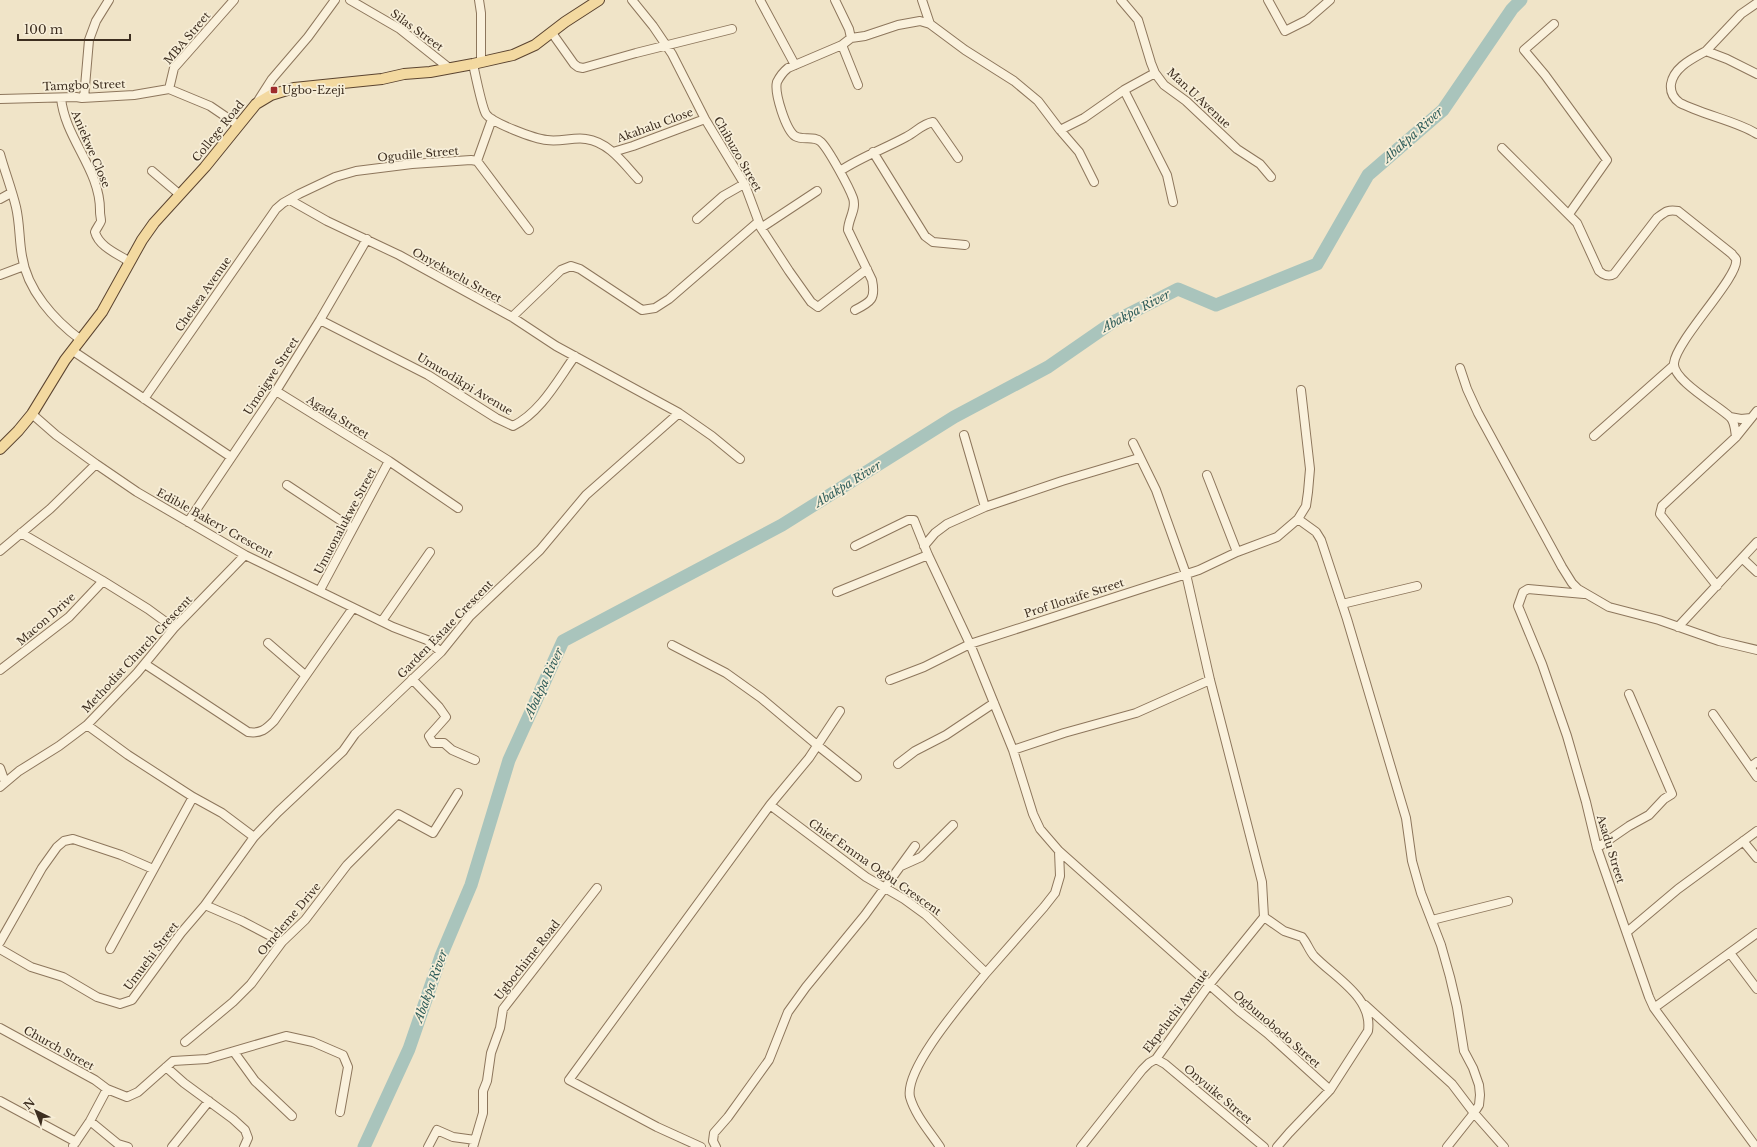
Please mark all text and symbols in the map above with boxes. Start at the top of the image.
street label: Silas Street [388,6,447,54]
street label: MBA Street [161,8,214,67]
scale bar [18,16,130,42]
text: 100 m [24,22,63,37]
street label: Man.U.Avenue [1164,65,1234,131]
street label: Tamgbo Street [42,77,126,93]
place label: Ugbo-Ezeji [282,83,345,97]
marker: Ugbo-Ezeji [269,85,279,95]
street label: College Road [189,97,247,164]
water label: Abakpa River [1378,103,1446,167]
street label: Akahalu Close [614,105,695,146]
street label: Aniekwe Close [68,107,114,190]
street label: Chibuzo Street [711,114,766,195]
street label: Ogudile Street [377,143,460,165]
street label: Onyekwelu Street [410,245,505,306]
street label: Chelsea Avenue [172,254,234,334]
water label: Abakpa River [1097,286,1173,336]
street label: Umoigwe Street [241,334,302,418]
street label: Umuodikpi Avenue [415,350,515,418]
street label: Agada Street [303,392,372,442]
water label: Abakpa River [810,457,884,511]
street label: Umuonalukwe Street [311,465,379,577]
street label: Edible Bakery Crescent [154,485,276,561]
street label: Prof Ilotaife Street [1022,575,1126,621]
street label: Garden Estate Crescent [394,576,496,681]
street label: Macon Drive [14,590,78,648]
street label: Methodist Church Crescent [79,592,196,715]
water label: Abakpa River [520,645,567,722]
street label: Asadu Street [1594,812,1628,886]
street label: Chief Emma Ogbu Crescent [806,816,945,919]
street label: Omeleme Drive [254,880,324,958]
street label: Ugbochime Road [491,917,563,1003]
street label: Umuehi Street [121,918,182,993]
water label: Abakpa River [410,947,451,1026]
street label: Ekpeluchi Avenue [1140,966,1212,1056]
street label: Ogbunobodo Street [1230,987,1324,1071]
street label: Church Street [21,1023,97,1074]
street label: Onyuike Street [1181,1061,1256,1127]
north arrow [16,1091,56,1131]
text: N [21,1095,38,1112]

